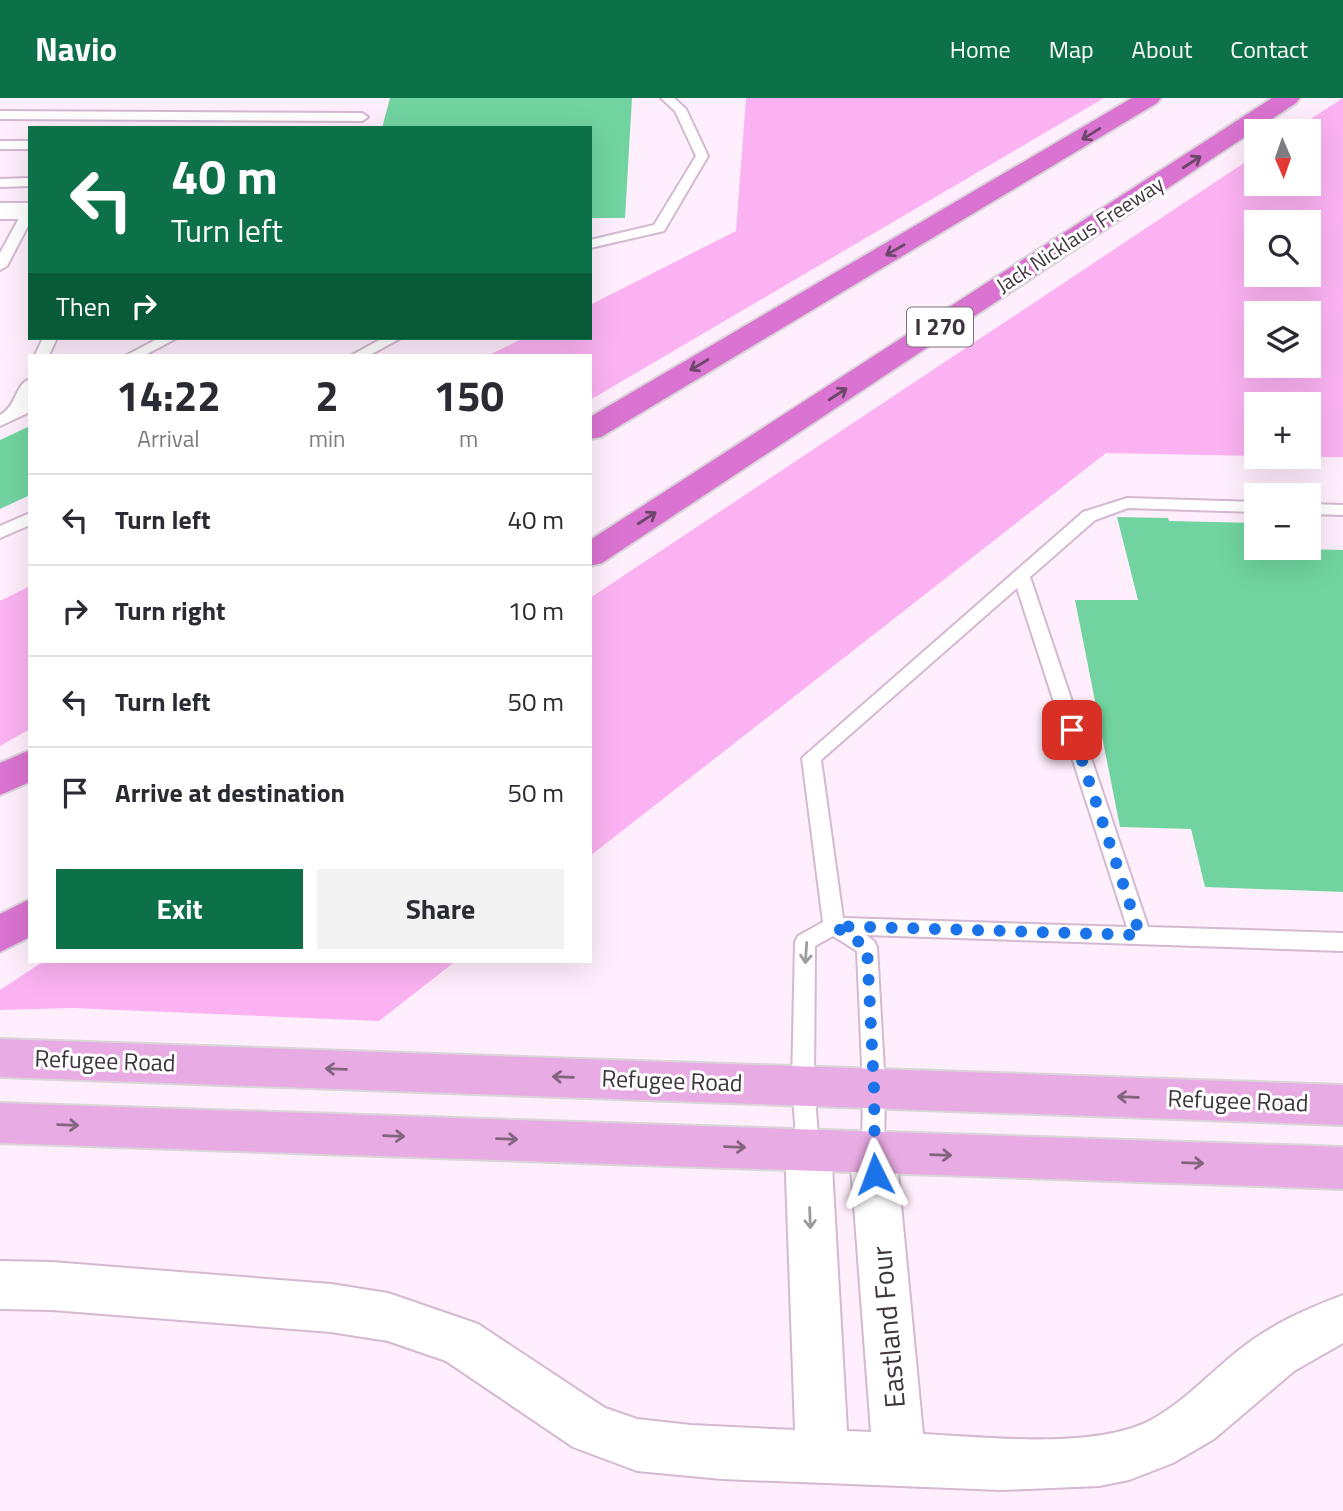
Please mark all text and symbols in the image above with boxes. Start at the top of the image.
text: Navio [35,24,117,74]
text: Home [950,31,1011,67]
text: Map [1049,31,1094,67]
text: About [1132,31,1192,67]
text: Contact [1230,31,1308,67]
north arrow [1244,119,1321,196]
map controls [1244,119,1321,560]
one-way arrow [1082,127,1102,141]
text: 40 m [171,138,278,213]
icon: left [56,154,147,245]
one-way arrow [1181,154,1201,168]
street label: Jack Nicklaus Freeway [989,168,1170,301]
text: Turn left [171,206,283,254]
button: search [1244,210,1321,287]
one-way arrow [886,243,906,257]
text: Then [56,287,111,326]
icon: right [125,287,163,325]
button: layers [1244,301,1321,378]
road number: I 270 [907,308,973,346]
one-way arrow [690,358,710,372]
text: 14:22 [116,363,221,427]
text: 2 [315,363,339,427]
text: 150 [433,363,504,427]
one-way arrow [827,387,847,401]
button: + [1244,392,1321,469]
text: Arrival [137,421,200,456]
text: min [309,421,345,456]
text: m [459,421,478,456]
button: − [1244,483,1321,560]
text: Turn left [115,500,210,539]
text: 40 m [507,500,564,539]
icon: left [56,501,94,539]
one-way arrow [637,511,656,526]
text: Turn right [115,591,226,630]
text: 10 m [507,591,564,630]
icon: right [56,592,94,630]
text: Turn left [115,682,210,721]
text: 50 m [507,682,564,721]
icon: left [56,683,94,721]
pin [1042,700,1102,760]
icon: arrive [1053,711,1091,749]
text: Arrive at destination [115,773,345,812]
text: 50 m [507,773,564,812]
icon: arrive [56,774,94,812]
button: Exit [56,869,303,949]
button: Share [317,869,564,949]
one-way arrow [799,941,812,964]
street label: Refugee Road [34,1040,176,1080]
street label: Refugee Road [601,1060,743,1100]
one-way arrow [324,1062,347,1075]
one-way arrow [552,1070,575,1083]
street label: Refugee Road [1167,1080,1309,1120]
one-way arrow [1117,1091,1140,1104]
one-way arrow [56,1119,79,1132]
one-way arrow [382,1129,405,1142]
one-way arrow [496,1133,519,1146]
position arrow [838,1137,912,1211]
one-way arrow [723,1140,746,1153]
one-way arrow [929,1148,952,1161]
one-way arrow [1181,1157,1204,1170]
one-way arrow [804,1206,817,1229]
street label: Eastland Four [859,1244,916,1410]

